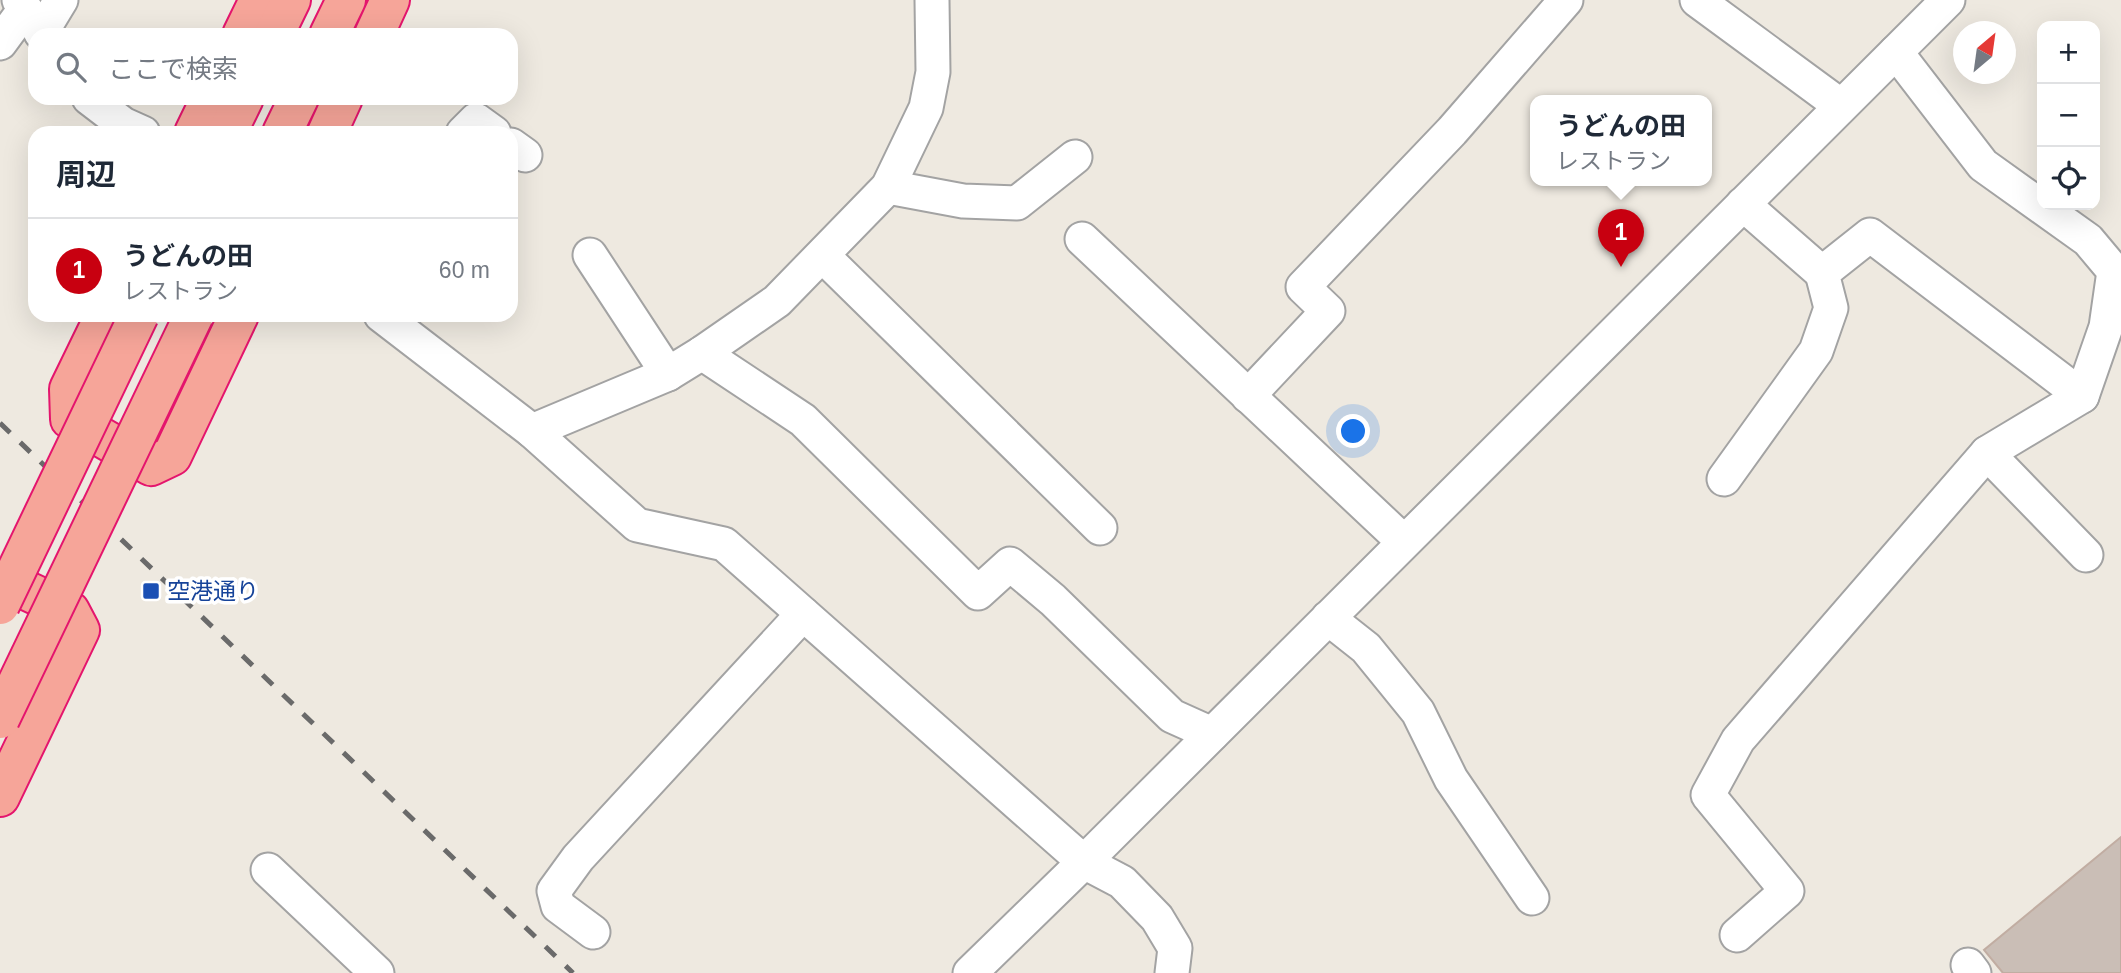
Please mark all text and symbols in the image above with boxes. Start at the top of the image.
north arrow [1953,21,2016,84]
map controls [2037,21,2100,210]
button: + [2037,21,2100,84]
search box [28,28,518,105]
icon: search [52,48,90,86]
text: ここで検索 [108,54,238,84]
button: − [2037,84,2100,147]
popup [1530,95,1712,186]
text: うどんの田 [1556,111,1686,141]
button: locate [2037,147,2100,210]
text: レストラン [1556,148,1671,174]
text: 周辺 [56,158,116,191]
pin: 1 [1598,209,1644,267]
text: うどんの田 [123,241,253,271]
text: 1 [73,257,85,283]
text: 60 m [439,257,490,283]
text: レストラン [123,278,238,304]
your location [1336,414,1370,448]
place label: 空港通り [167,578,259,604]
marker: 空港通り [141,581,161,601]

